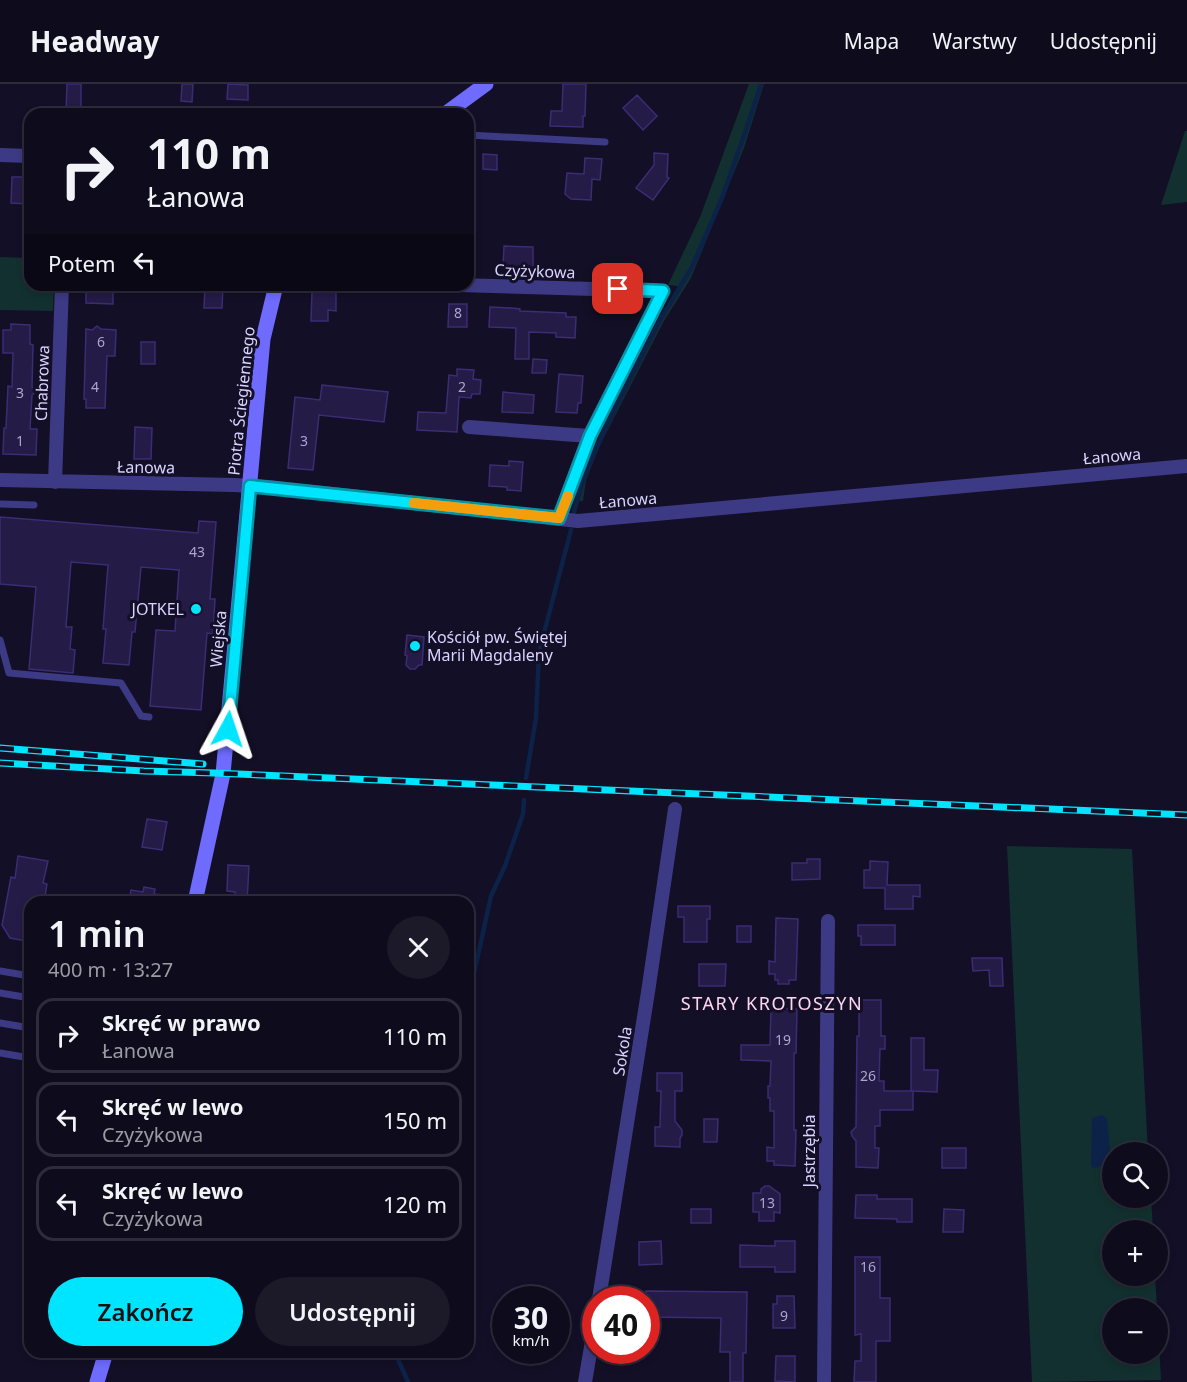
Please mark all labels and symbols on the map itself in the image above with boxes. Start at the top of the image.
street label: Czyżykowa [494,259,576,283]
pin [592,263,643,314]
house number: 8 [454,303,462,322]
street label: Piotra Ściegiennego [222,325,260,477]
house number: 6 [97,332,105,351]
street label: Chabrowa [30,345,54,421]
house number: 4 [91,377,99,396]
house number: 2 [458,377,466,396]
house number: 3 [16,383,24,402]
house number: 1 [16,431,24,450]
house number: 3 [300,431,308,450]
street label: Łanowa [1082,443,1142,469]
street label: Łanowa [117,455,175,479]
street label: Łanowa [598,487,658,513]
house number: 43 [189,542,205,561]
place label: JOTKEL [130,598,184,620]
marker: JOTKEL [189,602,203,616]
street label: Wiejska [205,609,231,669]
place label: Kościół pw. Świętej Marii Magdaleny [427,626,567,666]
marker: Kościół pw. Świętej Marii Magdaleny [408,639,422,653]
position arrow [196,697,260,761]
district label: STARY KROTOSZYN [681,991,863,1015]
street label: Sokola [607,1025,637,1077]
house number: 19 [775,1030,791,1049]
house number: 26 [860,1066,876,1085]
street label: Jastrzębia [798,1115,820,1189]
house number: 13 [759,1193,775,1212]
house number: 16 [860,1257,876,1276]
speed limit sign: 40 [582,1286,660,1364]
house number: 9 [780,1306,788,1325]

